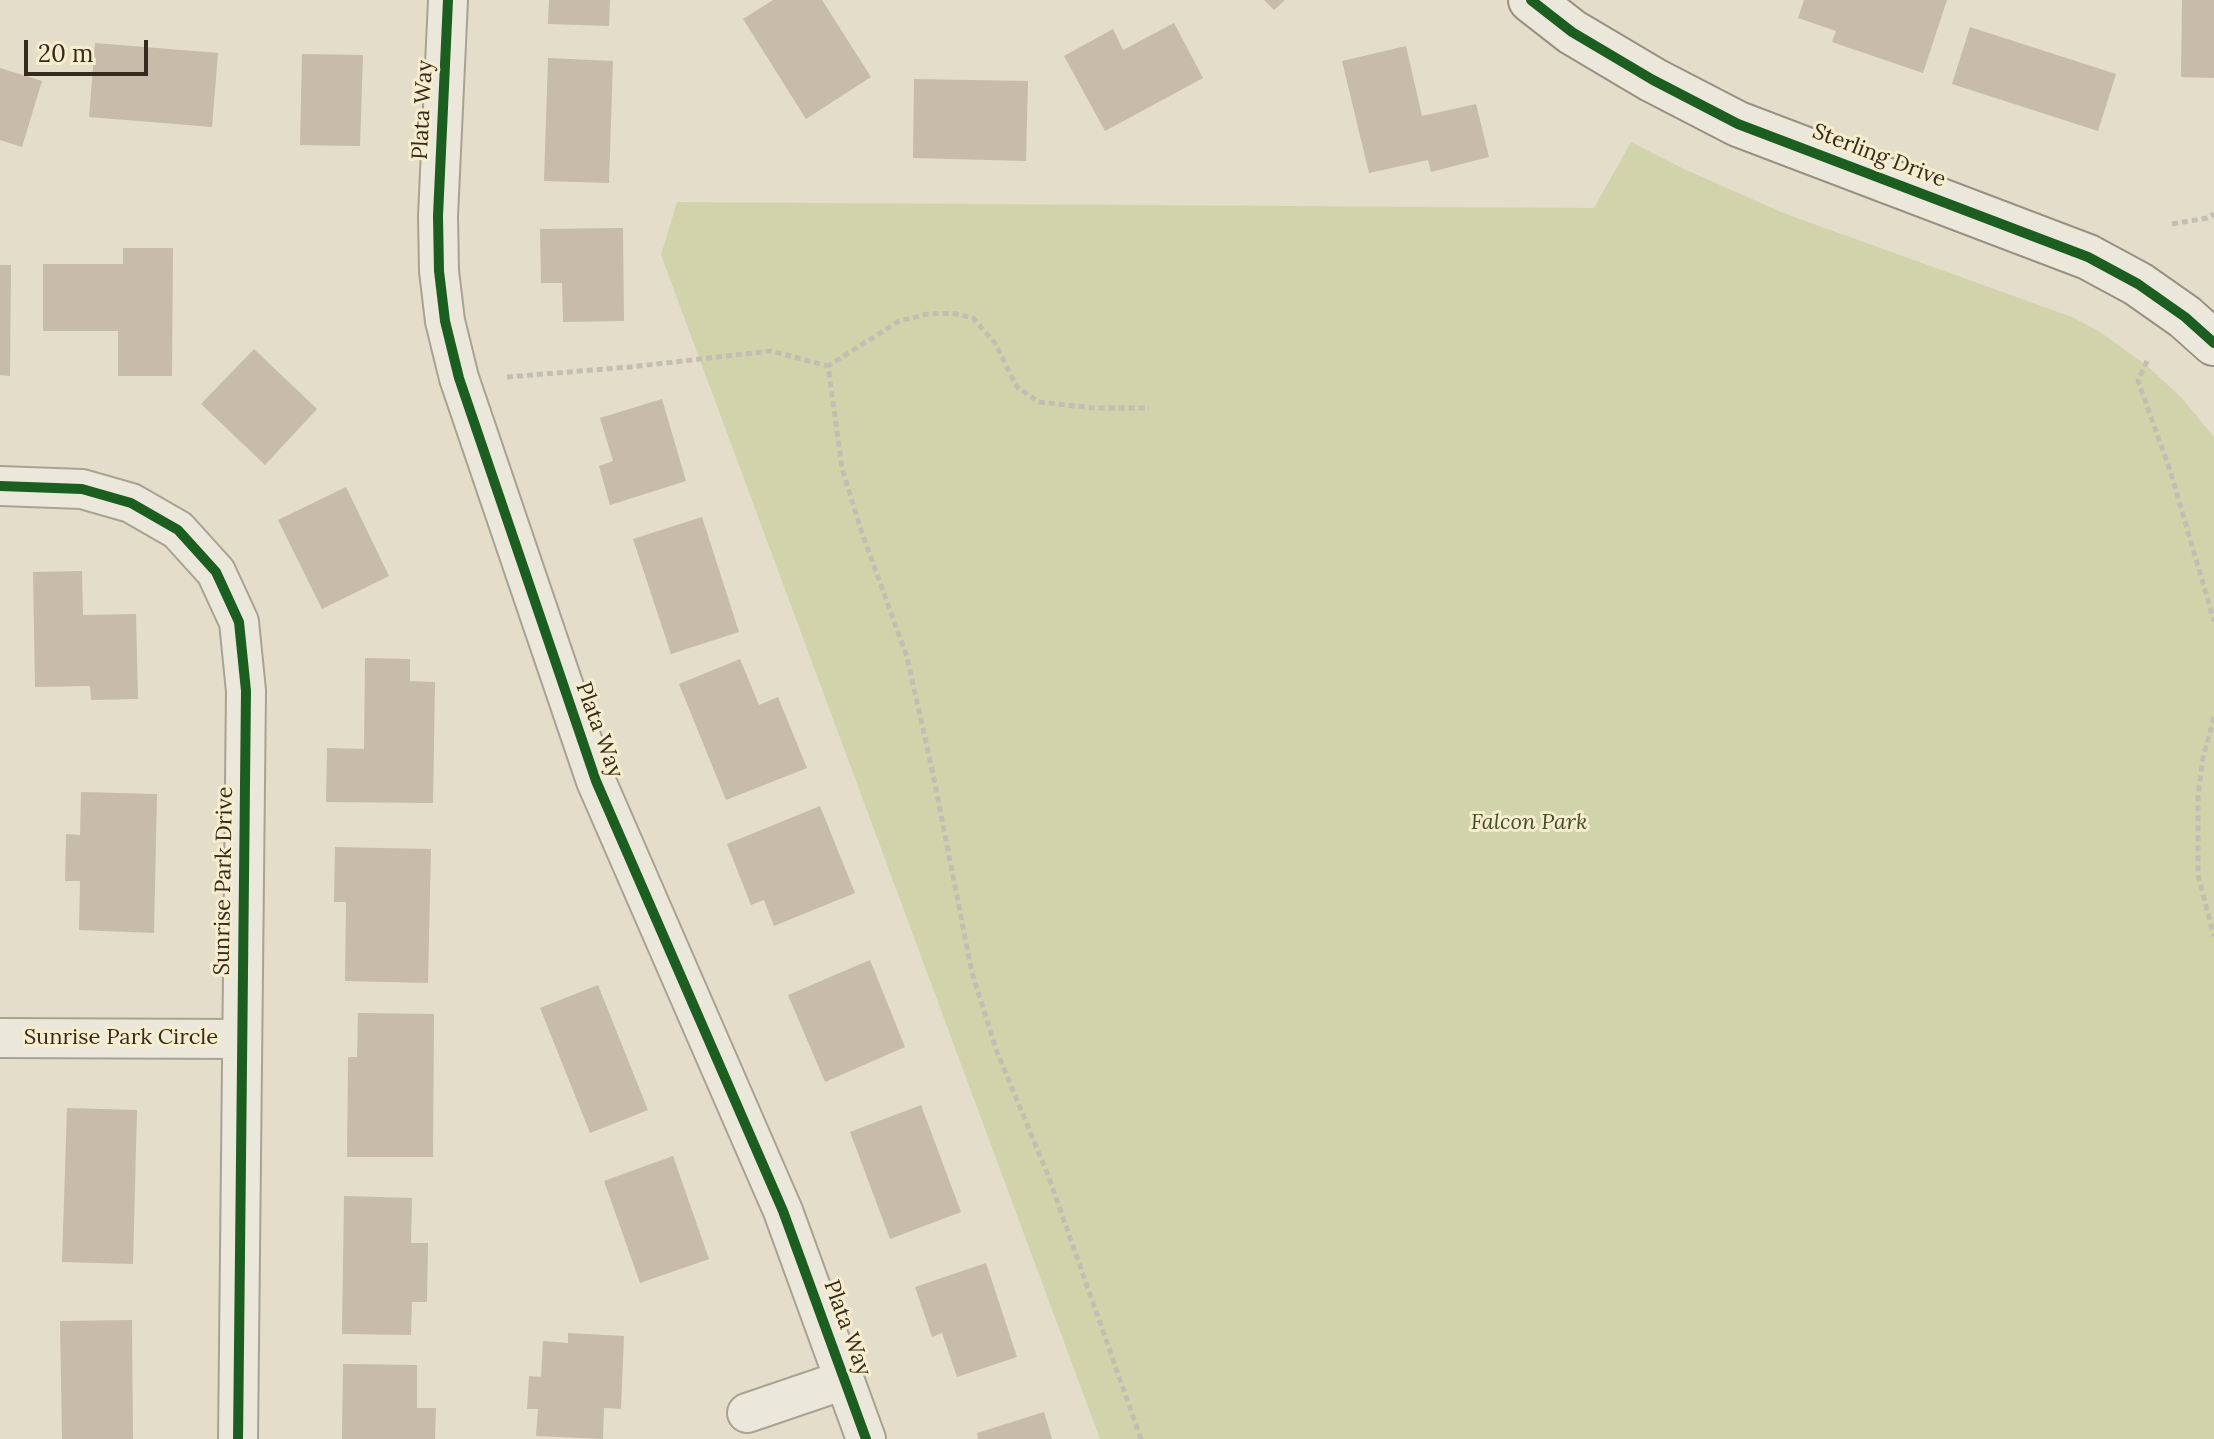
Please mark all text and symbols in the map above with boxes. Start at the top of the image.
scale bar [28,24,152,74]
text: 20 m [38,38,94,69]
street label: Plata Way [407,59,439,161]
street label: Sterling Drive [1809,118,1949,194]
street label: Plata Way [570,679,628,781]
street label: Sunrise Park Drive [209,786,239,976]
park label: Falcon Park [1471,810,1587,836]
street label: Sunrise Park Circle [24,1025,218,1051]
street label: Plata Way [818,1277,876,1379]

